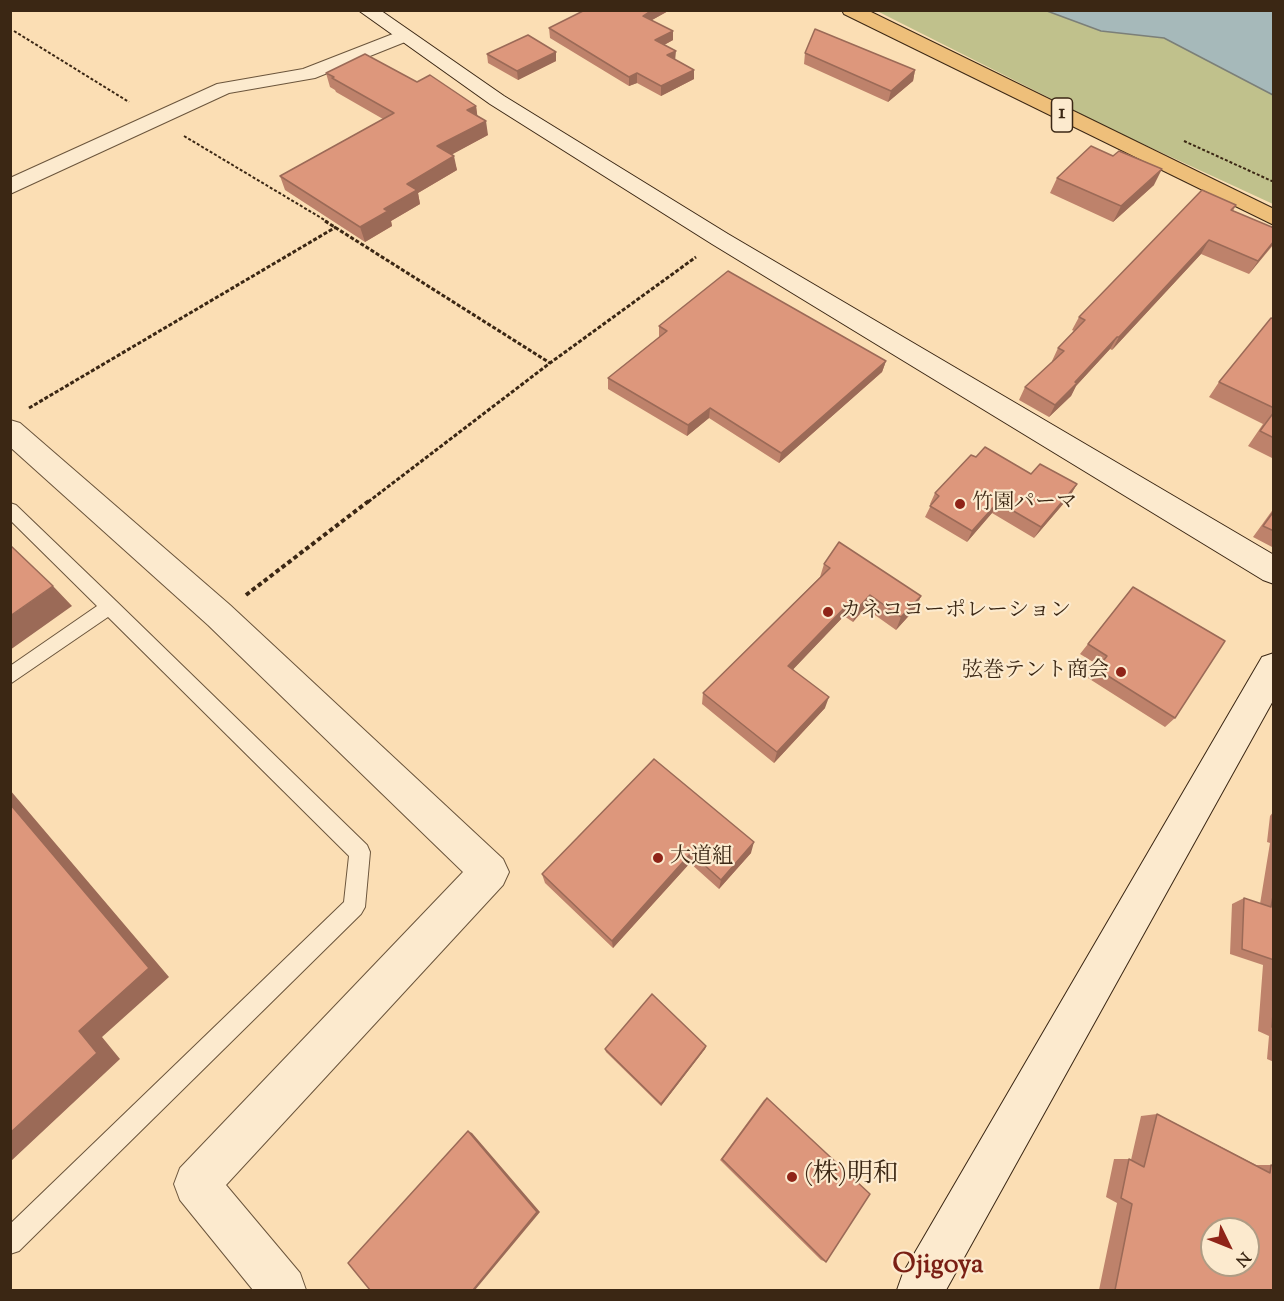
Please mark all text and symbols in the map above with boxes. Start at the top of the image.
road number: 1 [1052,98,1072,132]
place label: 竹園パーマ [972,491,1077,517]
marker: 竹園パーマ [953,497,967,511]
place label: カネココーポレーション [840,599,1071,625]
marker: カネココーポレーション [821,605,835,619]
place label: 弦巻テント商会 [962,659,1109,685]
marker: 弦巻テント商会 [1114,665,1128,679]
place label: 大道組 [670,845,733,871]
marker: 大道組 [651,851,665,865]
place label: (株)明和 [804,1161,899,1193]
marker: (株)明和 [785,1170,799,1184]
north arrow [1200,1217,1260,1277]
text: N [1229,1246,1255,1271]
district label: Ojigoya [892,1251,984,1283]

